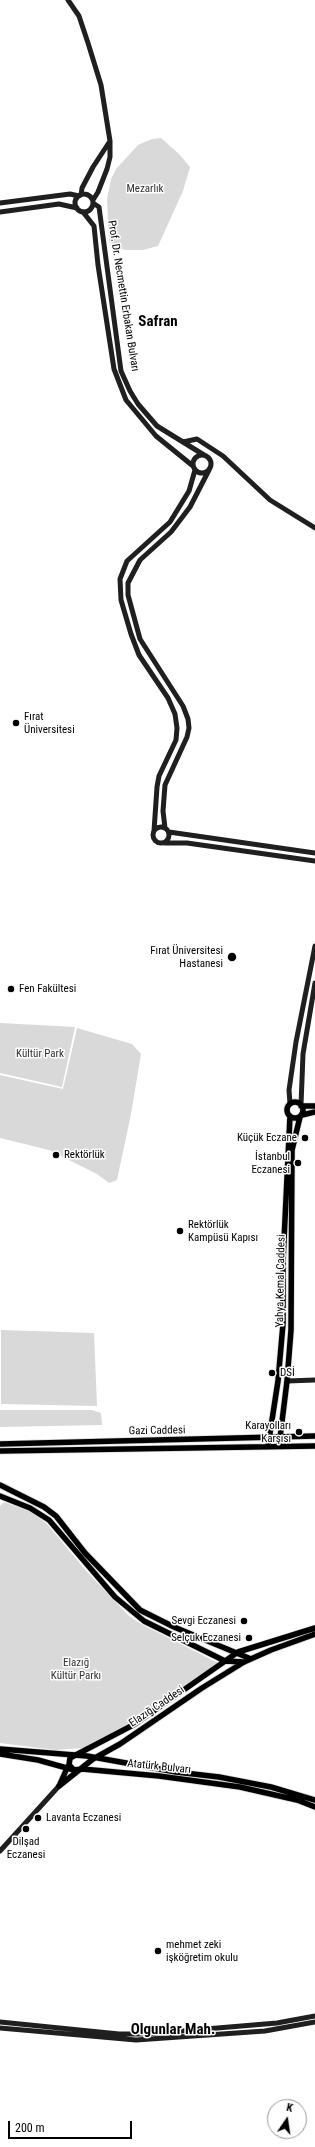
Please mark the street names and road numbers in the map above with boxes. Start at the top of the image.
street label: Prof. Dr. Necmettin Erbakan Bulvarı [105,220,141,372]
street label: Yahya Kemal Caddesi [274,1234,288,1328]
street label: Gazi Caddesi [129,1424,185,1438]
street label: Elazığ Caddesi [127,1684,187,1730]
street label: Atatürk Bulvarı [127,1757,191,1777]

